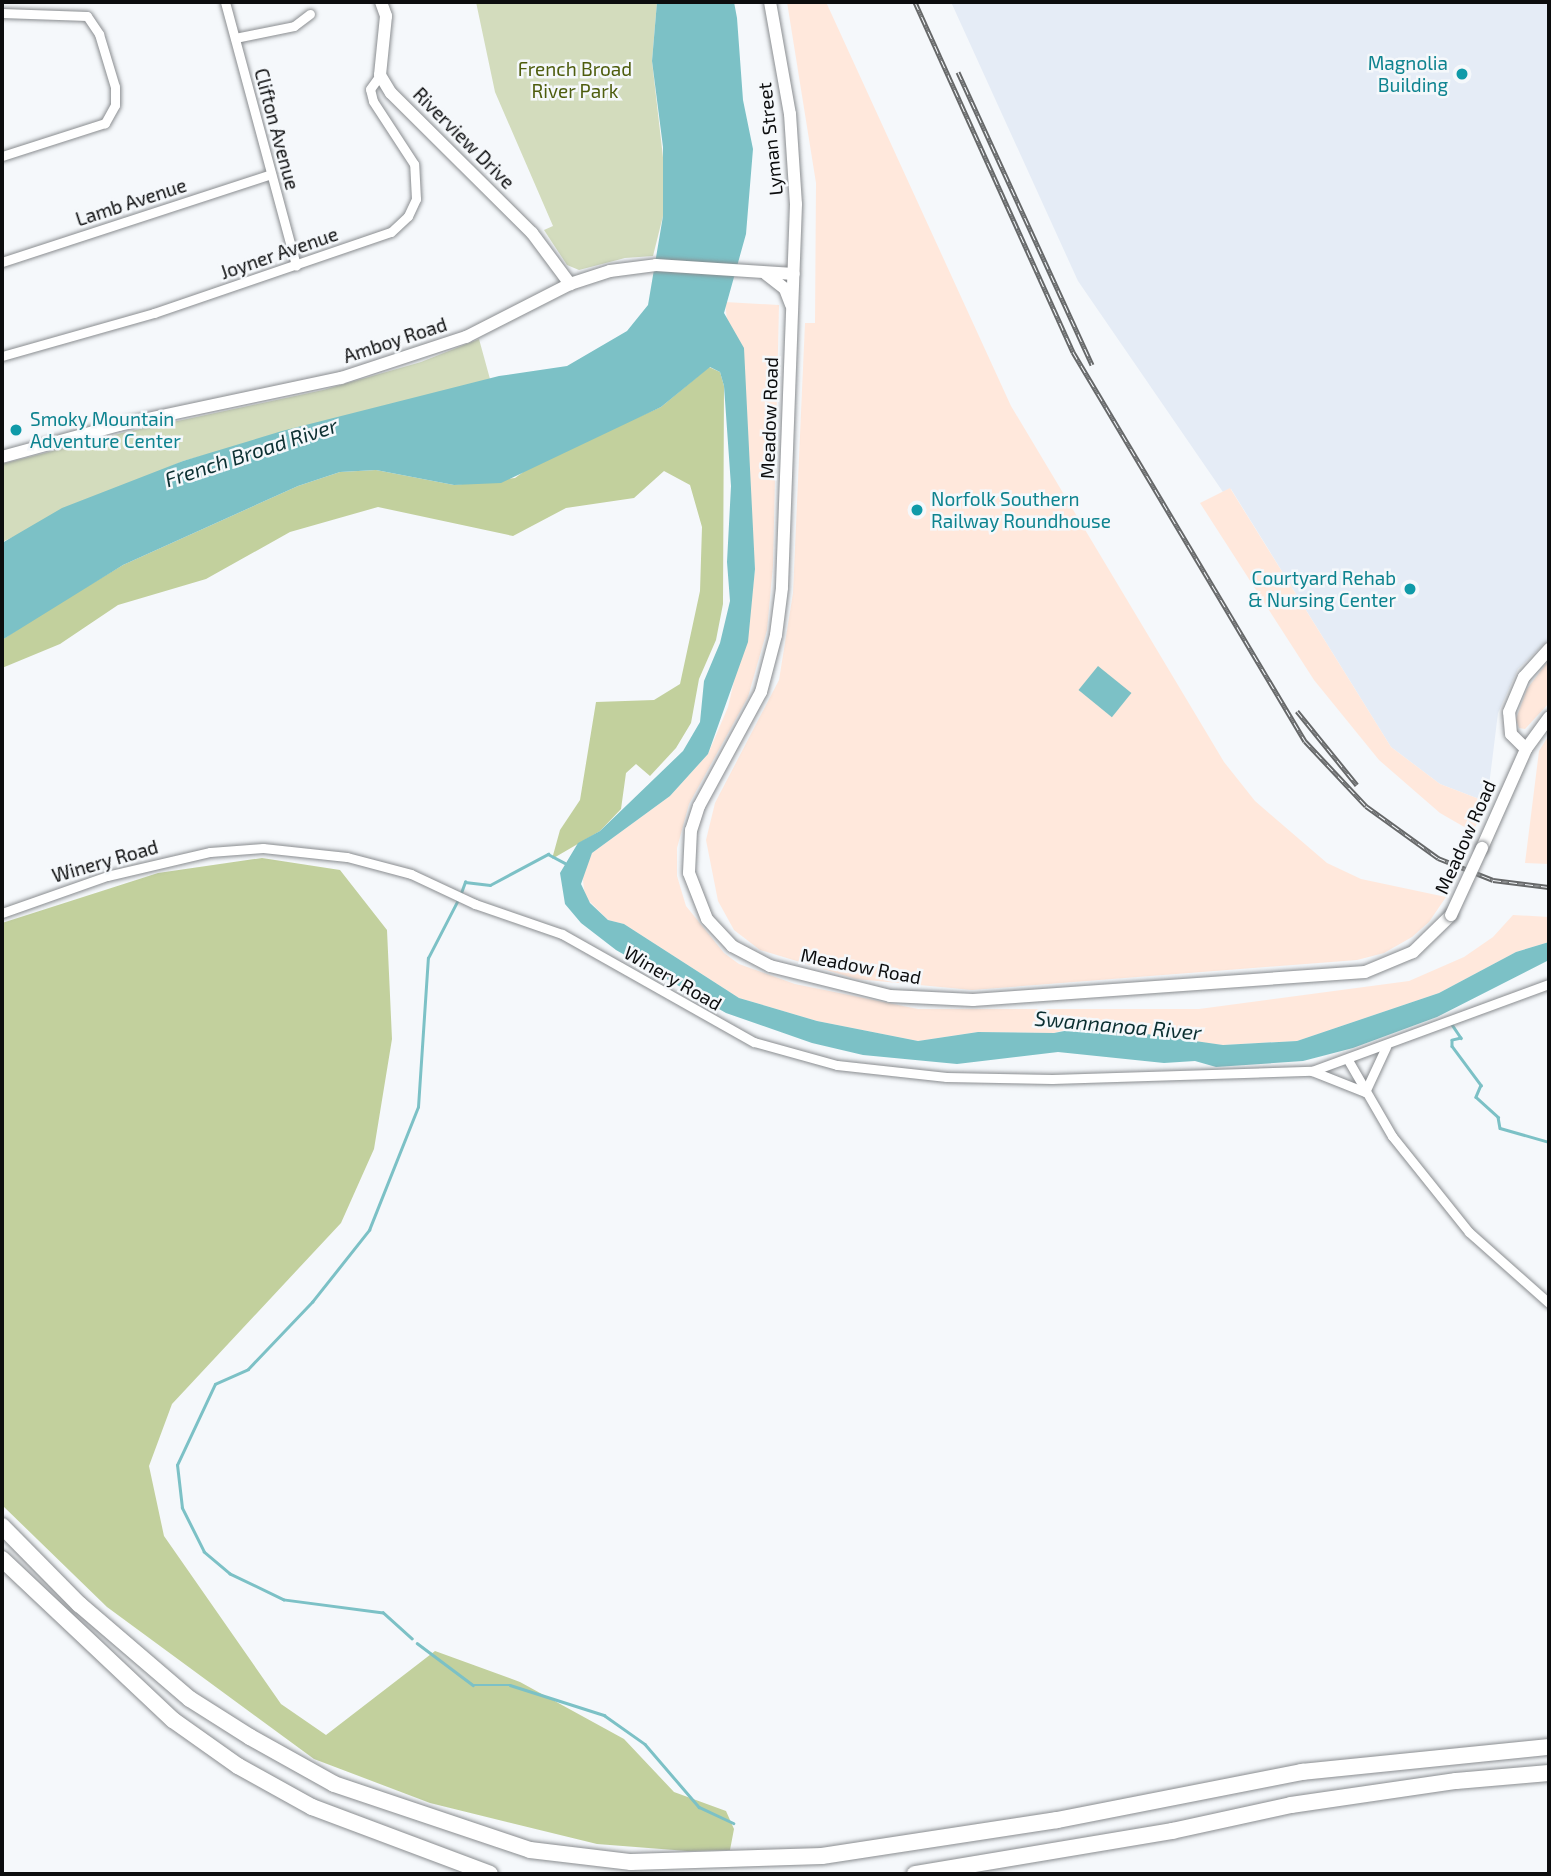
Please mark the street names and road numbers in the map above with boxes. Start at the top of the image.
street label: Clifton Avenue [250,65,304,193]
street label: Lyman Street [753,81,787,197]
street label: Riverview Drive [408,82,520,194]
street label: Lamb Avenue [73,173,189,231]
street label: Joyner Avenue [217,222,341,284]
street label: Amboy Road [340,312,450,368]
street label: Meadow Road [755,356,783,480]
street label: Meadow Road [1430,776,1500,898]
street label: Winery Road [49,835,161,887]
street label: Winery Road [620,941,726,1015]
street label: Meadow Road [799,943,923,989]

